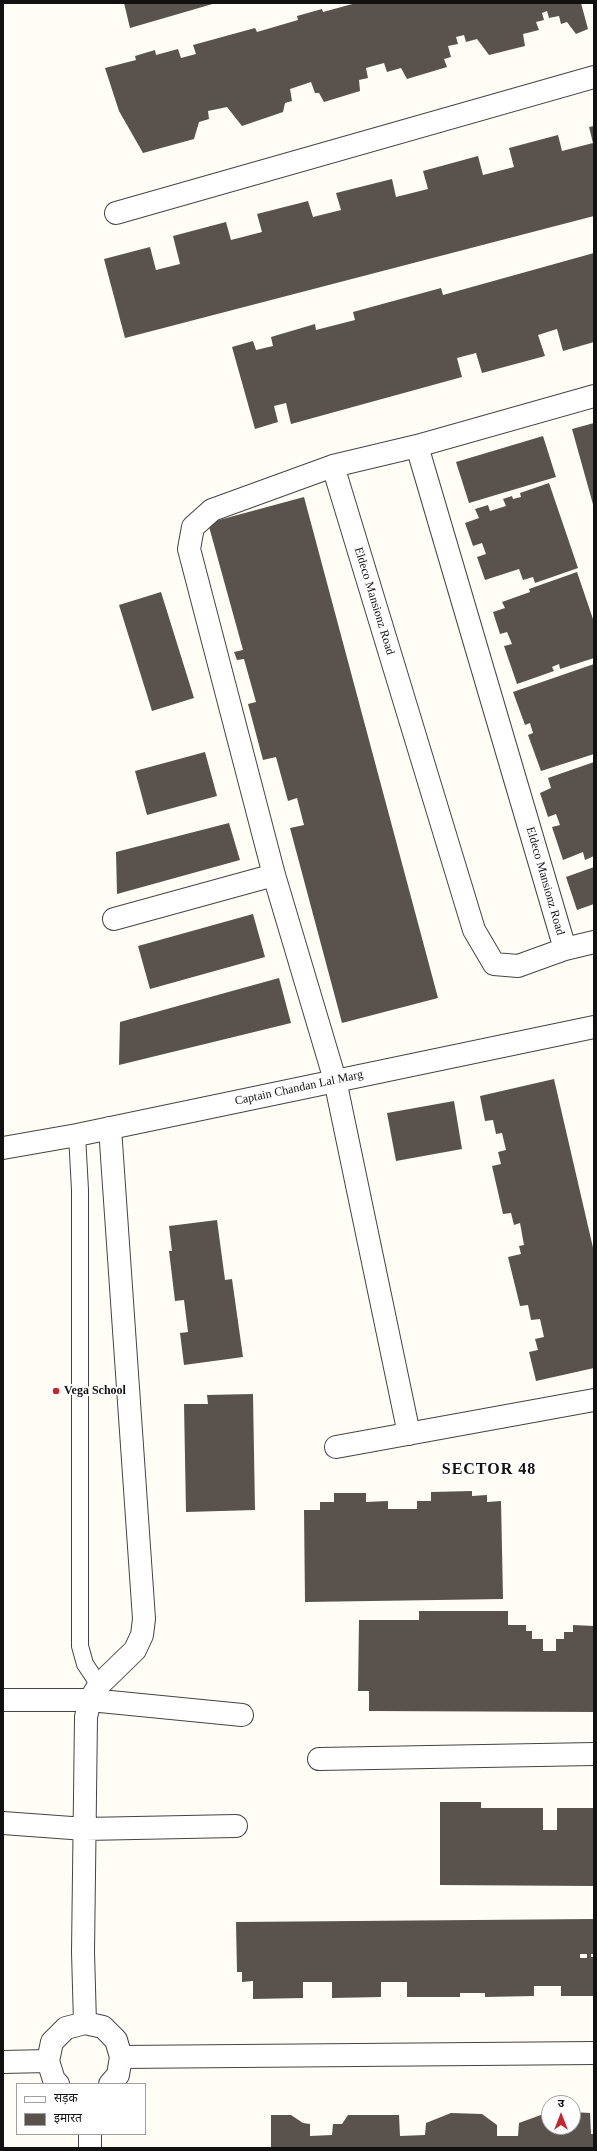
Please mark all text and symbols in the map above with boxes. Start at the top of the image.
street label: Eldeco Mansionz Road [349,539,399,663]
street label: Eldeco Mansionz Road [521,818,569,944]
street label: Captain Chandan Lal Marg [225,1065,373,1111]
place label: Vega School [64,1384,136,1398]
marker: Vega School [51,1386,61,1396]
district label: SECTOR 48 [443,1460,535,1480]
legend [16,2083,146,2135]
text: सड़क [54,2091,78,2107]
north arrow [541,2095,581,2135]
text: उ [558,2097,564,2111]
text: इमारत [54,2111,82,2127]

